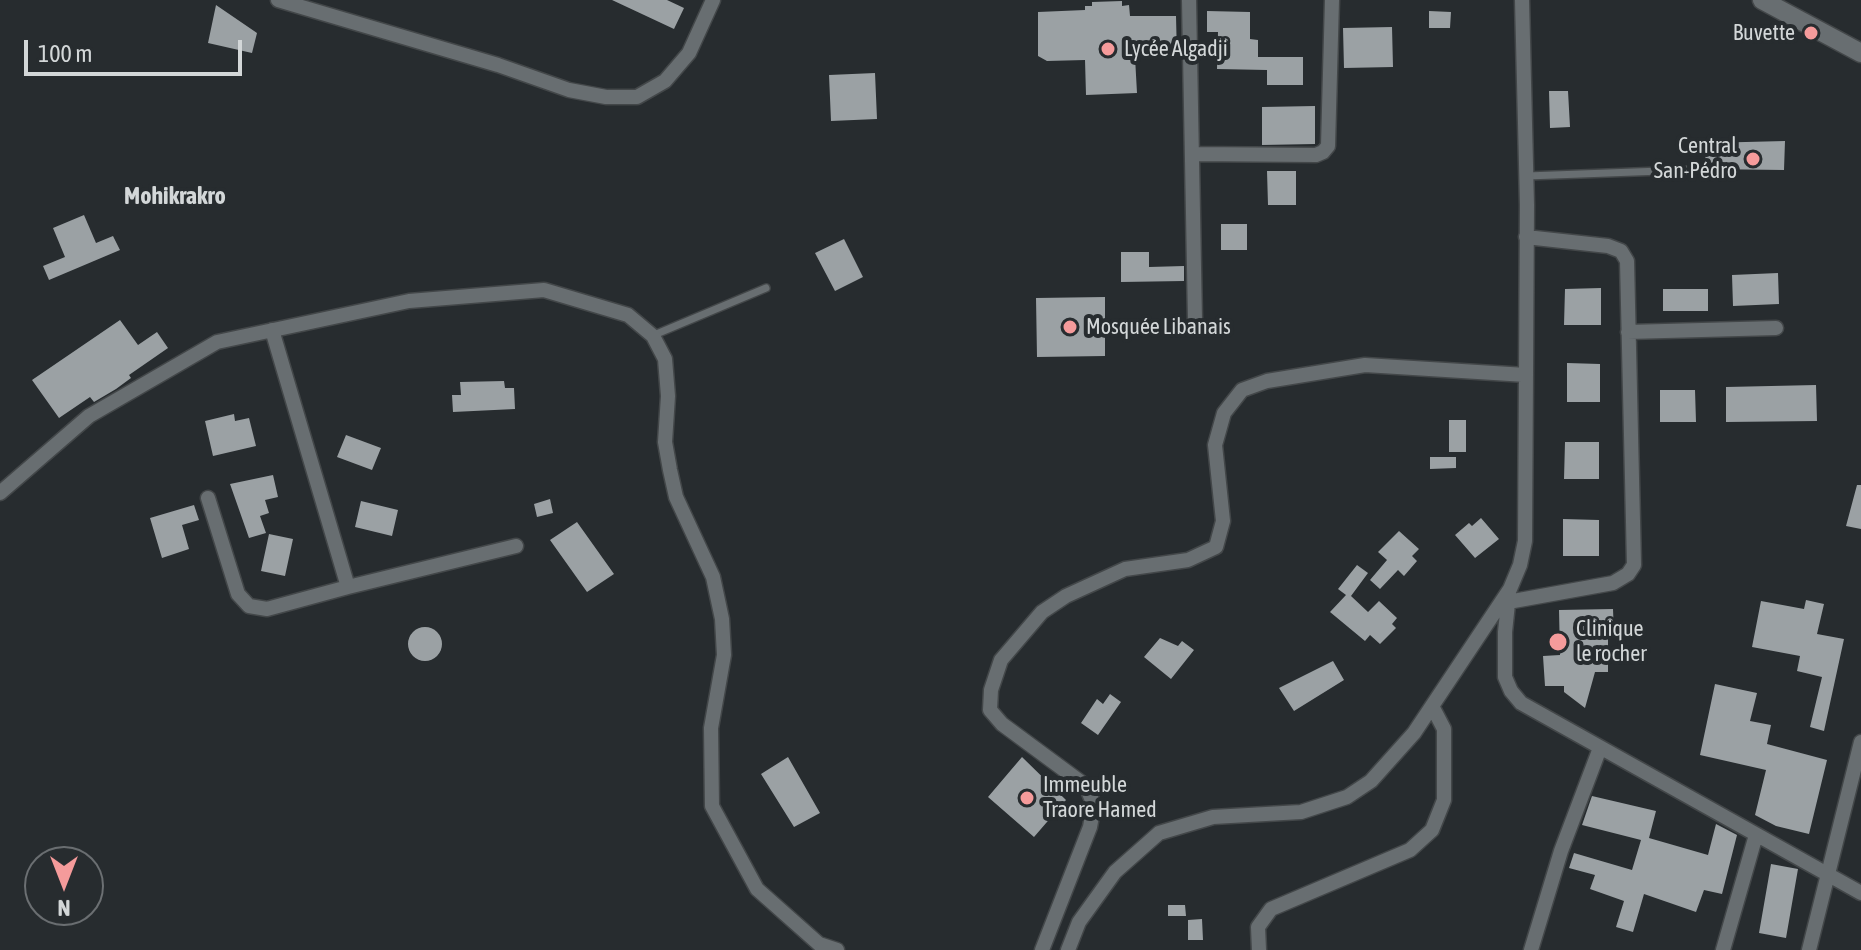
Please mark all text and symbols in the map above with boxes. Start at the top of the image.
place label: Buvette [1733,20,1795,46]
scale bar [28,24,246,74]
marker: Buvette [1802,24,1820,42]
place label: Lycée Algadji [1124,36,1228,62]
text: 100 m [38,40,92,67]
marker: Lycée Algadji [1099,40,1117,58]
place label: Central San-Pédro [1654,133,1737,184]
marker: Central San-Pédro [1744,150,1762,168]
district label: Mohikrakro [124,182,226,210]
place label: Mosquée Libanais [1086,314,1231,340]
marker: Mosquée Libanais [1061,318,1079,336]
place label: Clinique le rocher [1576,616,1647,668]
marker: Clinique le rocher [1547,631,1569,653]
place label: Immeuble Traore Hamed [1043,772,1157,824]
marker: Immeuble Traore Hamed [1018,789,1036,807]
north arrow [24,846,104,926]
text: N [58,895,71,921]

